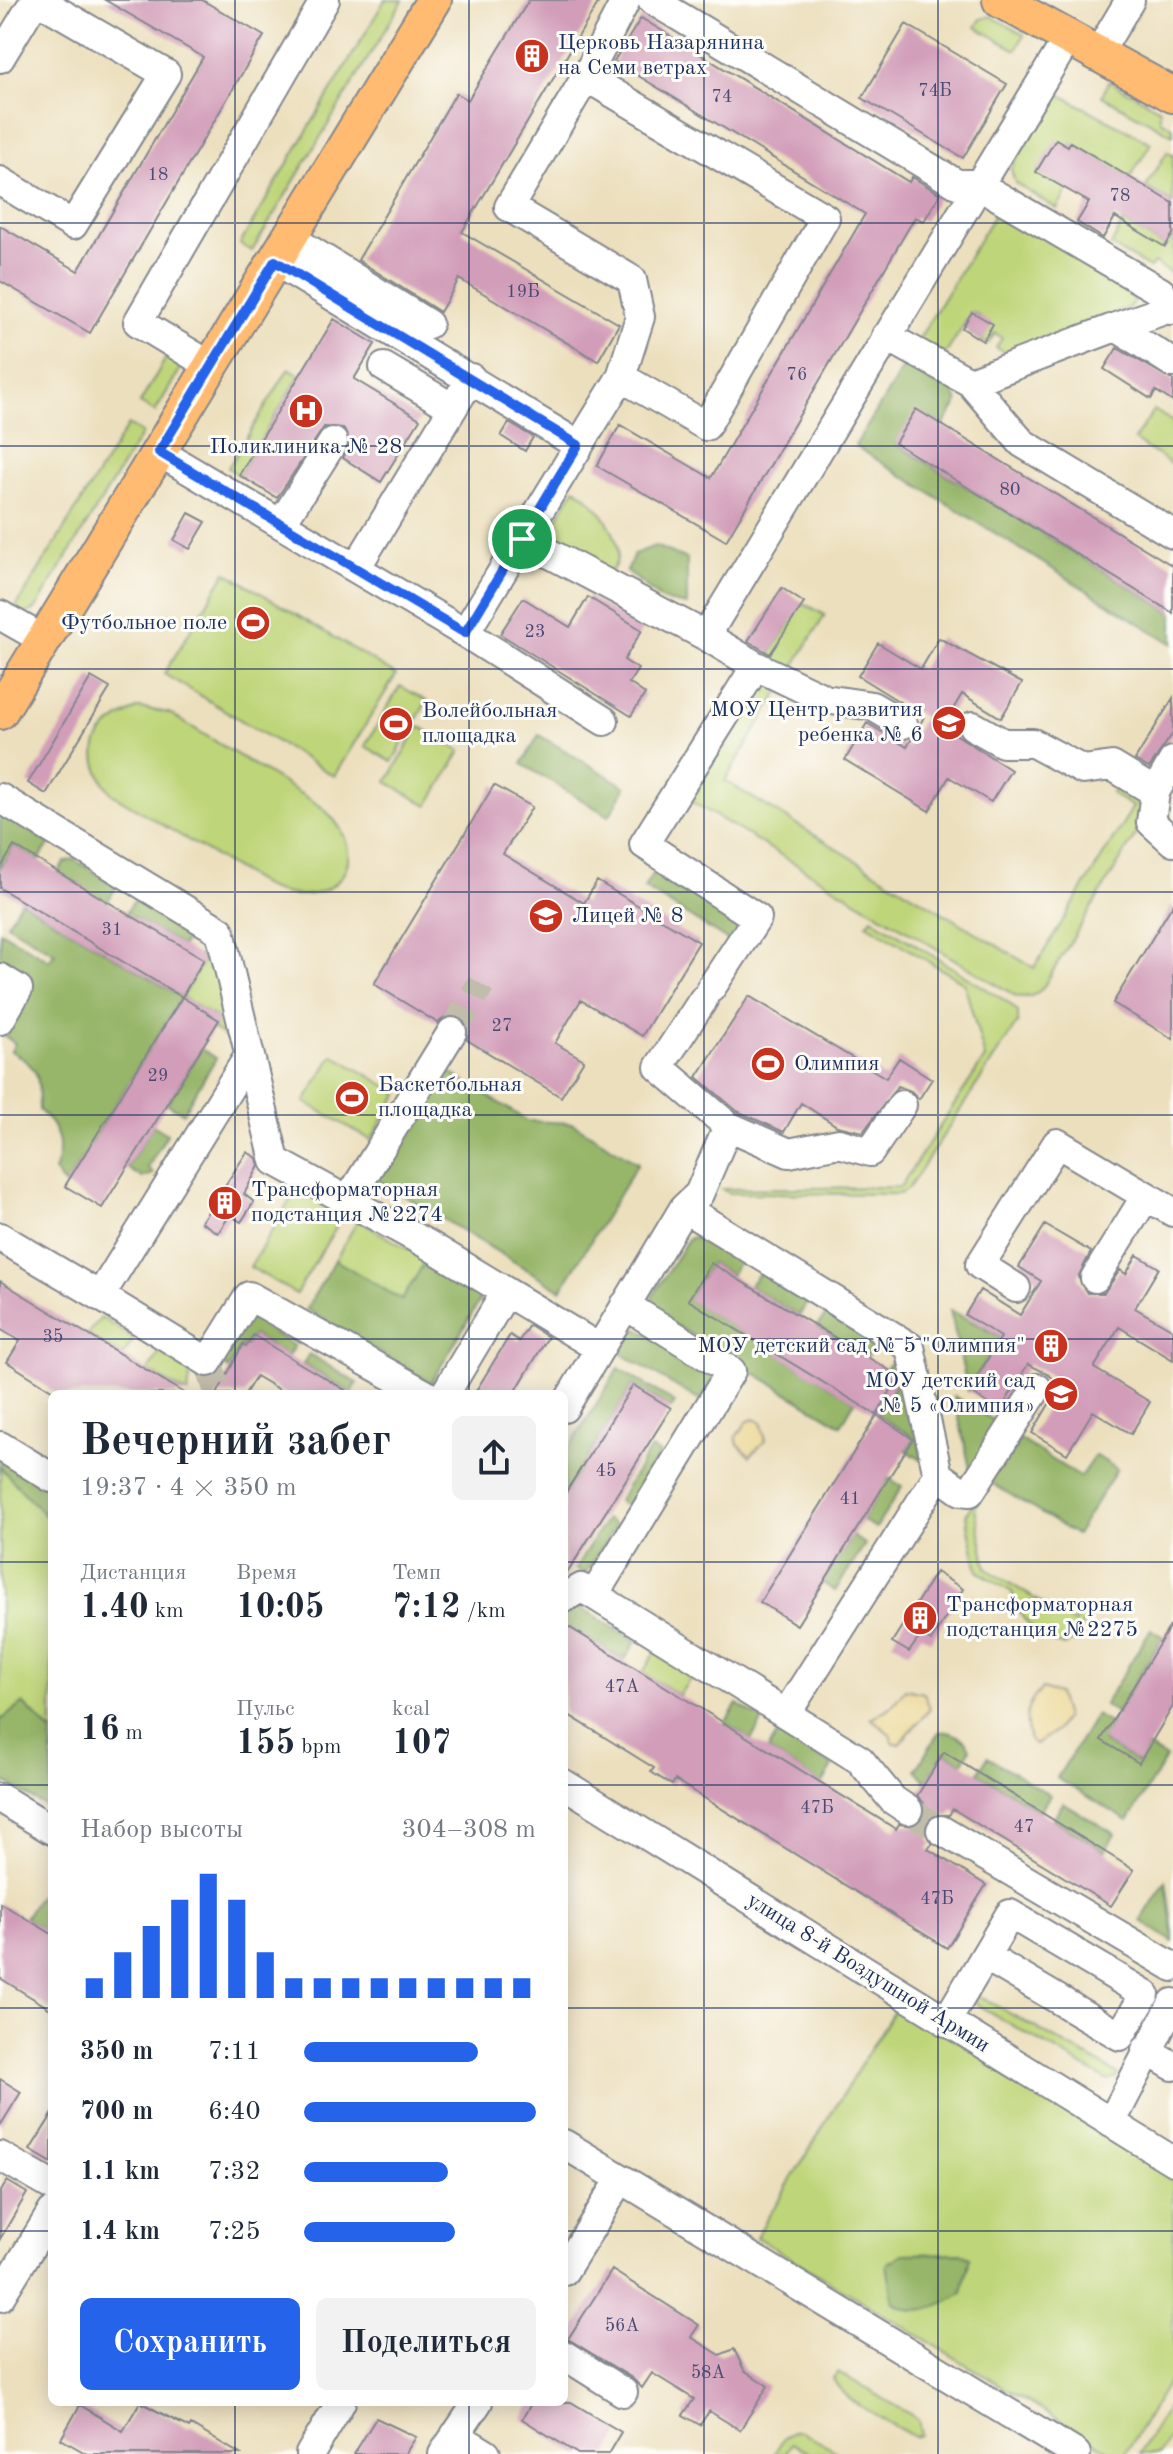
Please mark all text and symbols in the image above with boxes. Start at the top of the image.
place label: Церковь Назарянина на Семи ветрах [558,32,764,79]
building icon: Церковь Назарянина на Семи ветрах [513,37,551,75]
house number: 74Б [918,82,952,100]
house number: 74 [712,88,732,106]
house number: 18 [148,166,168,184]
house number: 78 [1110,187,1130,205]
house number: 19Б [506,283,540,301]
house number: 76 [787,366,807,384]
hospital icon: Поликлиника № 28 [287,392,325,430]
place label: Поликлиника № 28 [210,436,402,458]
house number: 80 [1000,481,1020,499]
pin [488,505,556,573]
icon: arrive [500,517,544,561]
sports icon: Футбольное поле [234,604,272,642]
place label: Футбольное поле [61,612,227,634]
house number: 23 [525,623,545,641]
place label: МОУ Центр развития ребенка № 6 [710,699,923,746]
place label: Волейбольная площадка [422,700,558,747]
school or university icon: МОУ Центр развития ребенка № 6 [930,704,968,742]
sports icon: Волейбольная площадка [377,705,415,743]
school or university icon: Лицей № 8 [527,897,565,935]
place label: Лицей № 8 [572,905,684,927]
house number: 31 [102,921,122,939]
house number: 27 [492,1017,512,1035]
sports icon: Олимпия [749,1045,787,1083]
place label: Олимпия [794,1053,880,1075]
house number: 29 [148,1067,168,1085]
place label: Баскетбольная площадка [378,1074,522,1121]
sports icon: Баскетбольная площадка [333,1079,371,1117]
place label: Трансформаторная подстанция №2274 [251,1179,443,1226]
building icon: Трансформаторная подстанция №2274 [206,1184,244,1222]
building icon: МОУ детский сад № 5 "Олимпия" [1032,1327,1070,1365]
house number: 35 [43,1328,63,1346]
place label: МОУ детский сад № 5 "Олимпия" [697,1335,1025,1357]
place label: МОУ детский сад № 5 «Олимпия» [865,1370,1035,1417]
school or university icon: МОУ детский сад № 5 «Олимпия» [1042,1375,1080,1413]
button: share [452,1416,536,1500]
text: Вечерний забег [80,1420,391,1464]
house number: 45 [596,1462,616,1480]
text: 19:37 · 4 × 350 m [80,1475,297,1501]
house number: 41 [840,1490,860,1508]
text: Дистанция [80,1562,186,1584]
text: Время [236,1562,297,1584]
text: Темп [392,1562,441,1584]
text: 1.40 [80,1591,149,1625]
text: 10:05 [236,1591,324,1625]
text: 7:12 [392,1591,461,1625]
place label: Трансформаторная подстанция №2275 [946,1594,1138,1641]
building icon: Трансформаторная подстанция №2275 [901,1599,939,1637]
text: km [149,1600,184,1622]
text: /km [461,1600,506,1622]
house number: 47А [605,1678,640,1696]
text: Пульс [236,1698,295,1720]
text: kcal [392,1698,430,1720]
text: 16 [80,1713,119,1747]
text: m [119,1722,143,1744]
text: 155 [236,1727,295,1761]
text: 107 [392,1727,451,1761]
text: bpm [295,1736,341,1758]
house number: 47Б [800,1799,834,1817]
text: Набор высоты [80,1817,243,1843]
text: 304–308 m [401,1817,536,1843]
house number: 47 [1014,1818,1034,1836]
street label: улица 8-й Воздушной Армии [743,1889,993,2057]
house number: 47Б [920,1890,954,1908]
text: 350 m [80,2039,153,2065]
text: 7:11 [208,2039,261,2065]
text: 700 m [80,2099,153,2125]
text: 6:40 [208,2099,261,2125]
text: 1.1 km [80,2159,160,2185]
text: 7:32 [208,2159,261,2185]
text: 1.4 km [80,2219,160,2245]
text: 7:25 [208,2219,261,2245]
button: Сохранить [80,2298,300,2390]
button: Поделиться [316,2298,536,2390]
house number: 56А [605,2317,640,2335]
house number: 58А [691,2364,726,2382]

